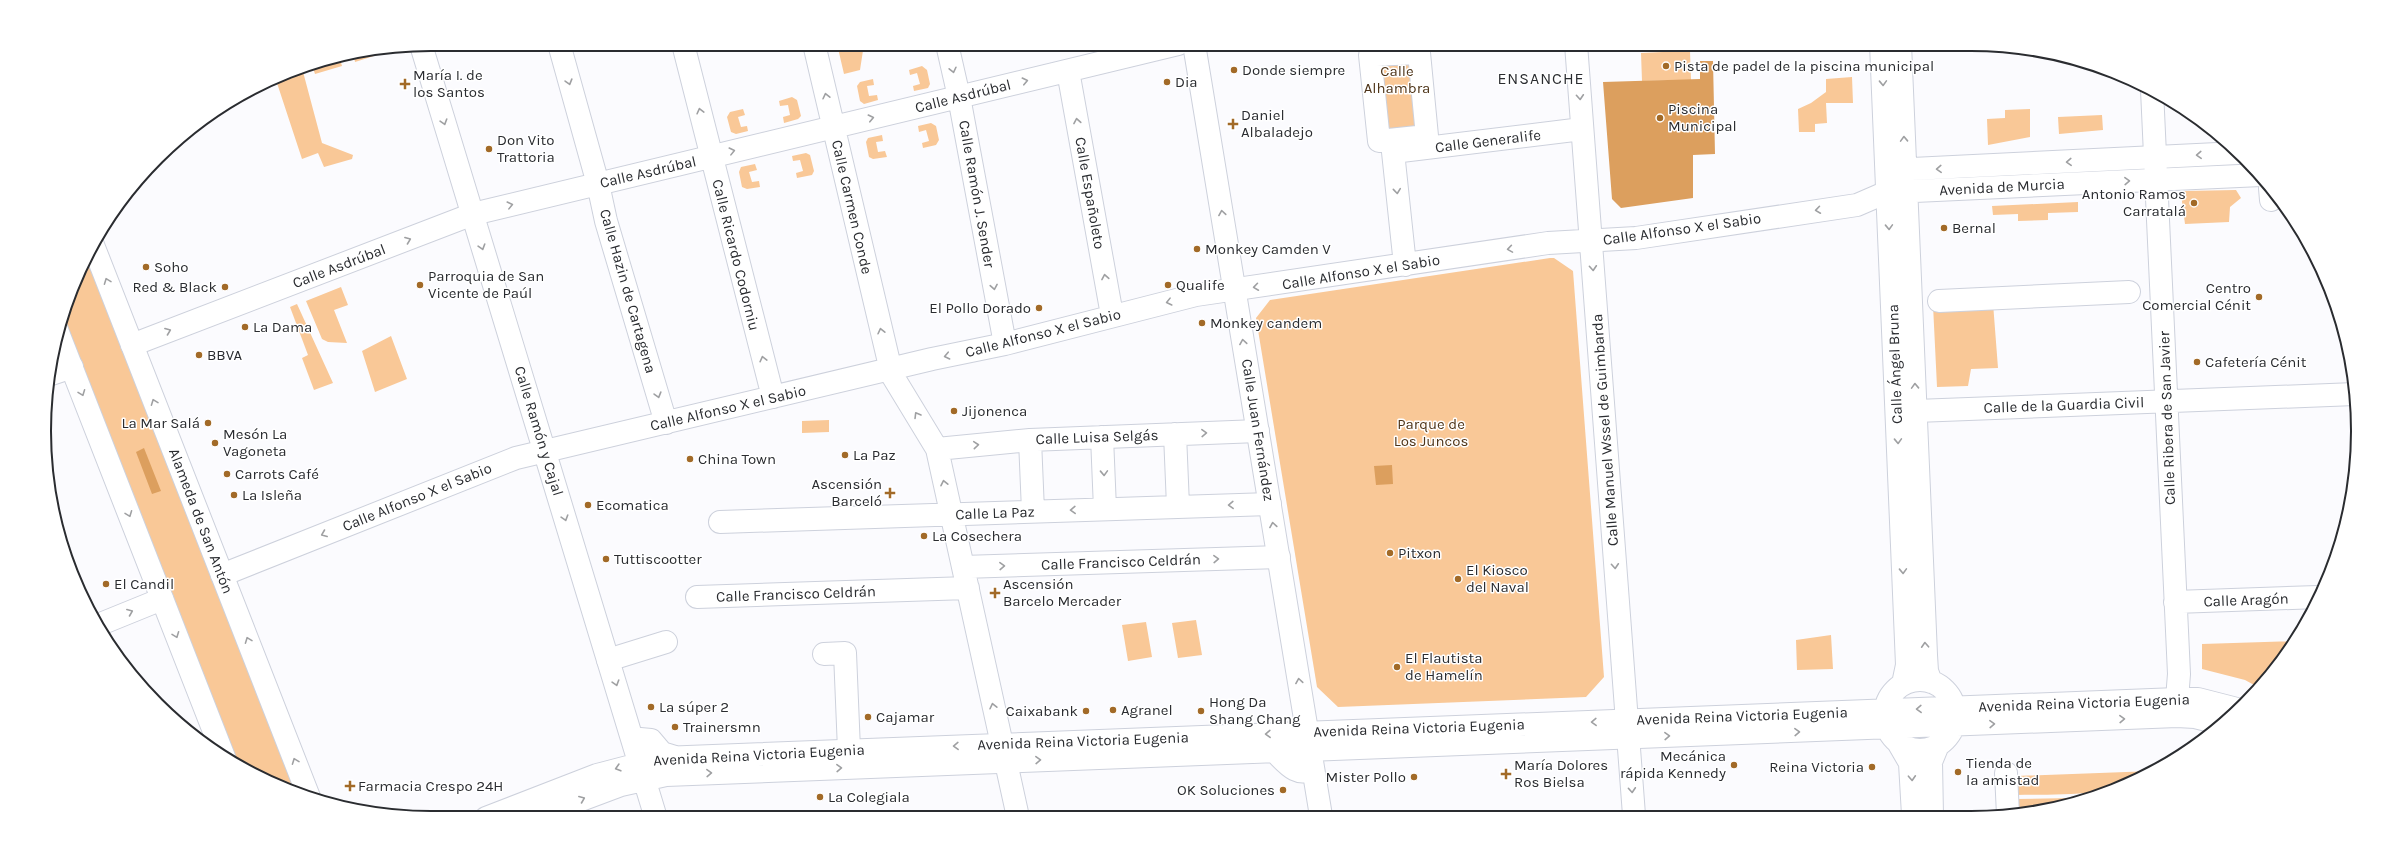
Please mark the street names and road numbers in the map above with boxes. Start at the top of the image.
street label: Calle Asdrúbal [913,75,1013,117]
street label: Calle Ramón J. Sender [955,119,999,270]
street label: Calle Generalife [1434,126,1542,156]
street label: Calle Españoleto [1071,136,1109,250]
street label: Calle Carmen Conde [828,138,876,276]
street label: Calle Asdrúbal [598,152,698,192]
street label: Avenida de Murcia [1939,175,2065,199]
street label: Calle Ricardo Codorniu [708,177,764,333]
street label: Calle Hazin de Cartagena [596,207,660,375]
street label: Calle Alfonso X el Sabio [1602,209,1762,249]
street label: Calle Asdrúbal [290,240,388,292]
street label: Calle Alfonso X el Sabio [1281,251,1441,293]
street label: Calle Ángel Bruna [1884,304,1906,424]
street label: Calle Alfonso X el Sabio [963,305,1123,361]
street label: Calle Manuel Wssel de Guimbarda [1588,313,1622,547]
street label: Calle Ribera de San Javier [2155,330,2179,505]
street label: Calle Juan Fernández [1238,358,1278,502]
street label: Calle Ramón y Cajal [511,364,567,498]
street label: Calle Alfonso X el Sabio [648,381,808,435]
street label: Calle de la Guardia Civil [1983,393,2145,417]
street label: Calle Luisa Selgás [1035,426,1159,448]
street label: Alameda de San Antón [165,446,237,596]
street label: Calle Alfonso X el Sabio [340,459,494,535]
street label: Calle La Paz [955,503,1035,523]
street label: Calle Francisco Celdrán [1041,550,1201,574]
street label: Calle Francisco Celdrán [716,582,876,606]
street label: Calle Aragón [2203,590,2289,610]
street label: Avenida Reina Victoria Eugenia [1978,690,2190,716]
street label: Avenida Reina Victoria Eugenia [1636,703,1848,729]
street label: Avenida Reina Victoria Eugenia [1313,715,1525,741]
street label: Avenida Reina Victoria Eugenia [977,728,1189,754]
street label: Avenida Reina Victoria Eugenia [653,740,865,770]

